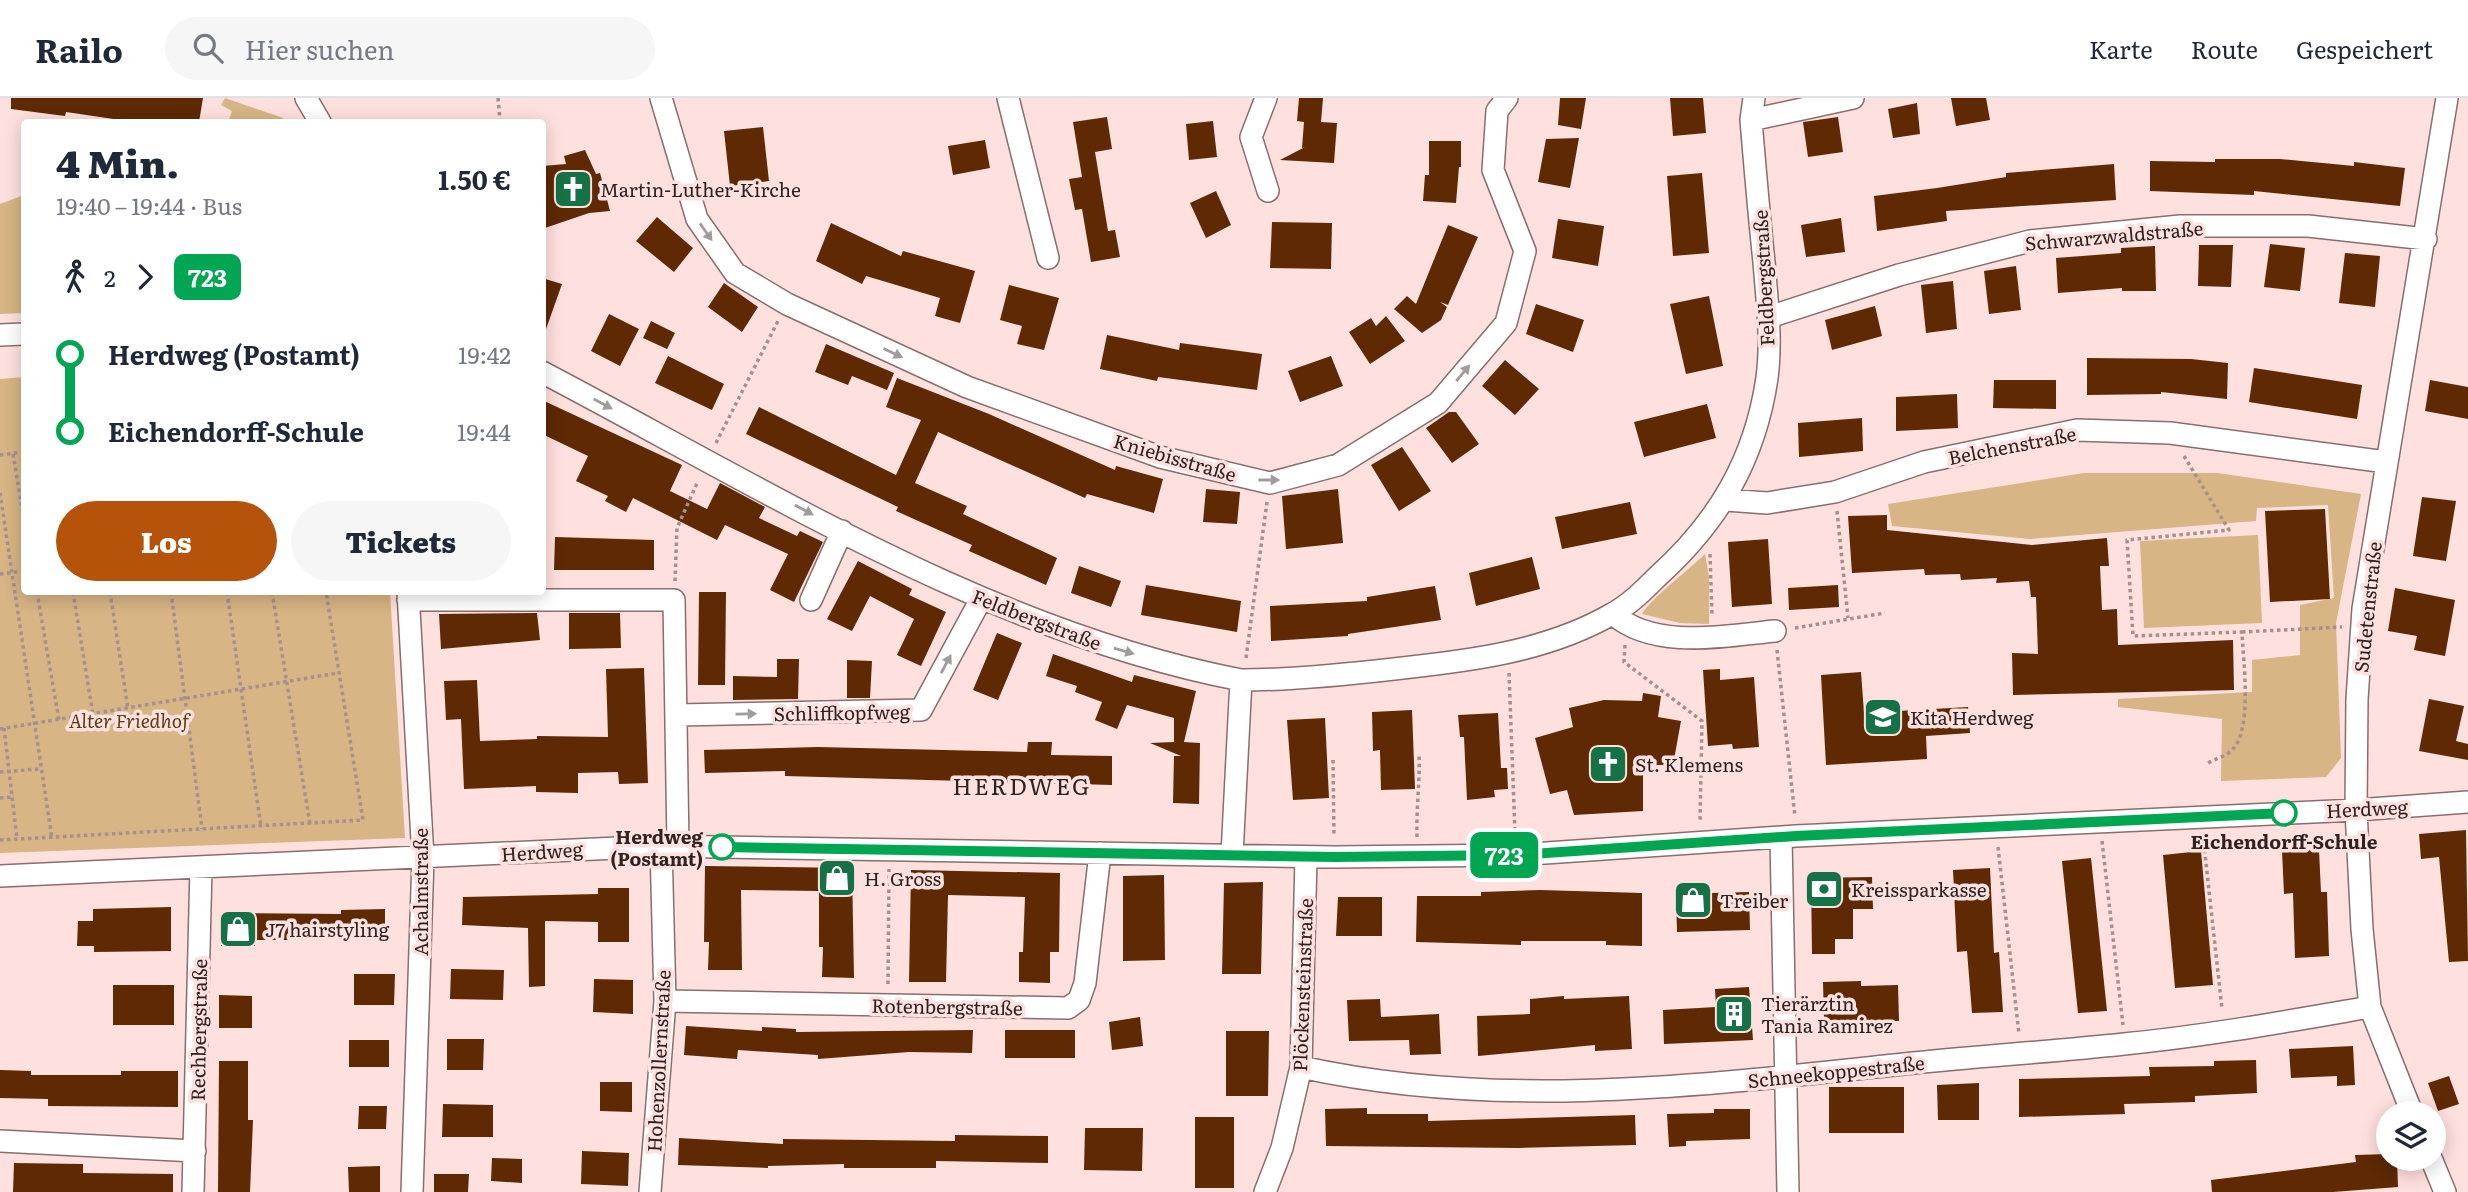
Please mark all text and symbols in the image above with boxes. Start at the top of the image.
search box [165,17,655,80]
text: Railo [35,24,123,73]
icon: search [189,29,227,67]
text: Hier suchen [245,29,394,68]
text: Karte [2089,31,2153,66]
text: Route [2191,31,2258,66]
text: Gespeichert [2296,31,2433,66]
text: 4 Min. [56,133,179,190]
text: 1.50 € [438,159,511,198]
church icon: Martin-Luther-Kirche [552,168,594,210]
place label: Martin-Luther-Kirche [600,175,801,203]
text: 19:40 – 19:44 · Bus [56,188,242,222]
street label: Feldbergstraße [1745,209,1781,347]
street label: Schwarzwaldstraße [2024,213,2204,257]
one-way arrow [699,223,713,241]
icon: walk [56,258,94,296]
icon: forward [126,258,164,296]
text: 723 [188,259,227,294]
text: 2 [104,260,116,294]
text: Herdweg (Postamt) [108,334,360,373]
text: 19:42 [458,337,511,371]
one-way arrow [883,347,903,359]
one-way arrow [1455,364,1471,382]
one-way arrow [593,398,613,410]
text: Eichendorff-Schule [108,411,364,450]
text: 19:44 [457,414,511,448]
street label: Belchenstraße [1946,419,2079,471]
street label: Kniebisstraße [1110,426,1240,488]
one-way arrow [1259,474,1281,486]
button: Los [56,501,277,581]
button: Tickets [291,501,511,581]
one-way arrow [794,505,814,516]
street label: Sudetenstraße [2346,540,2388,674]
street label: Feldbergstraße [968,581,1106,657]
one-way arrow [1114,647,1135,657]
one-way arrow [940,655,952,674]
school or university icon: Kita Herdweg [1862,696,1904,738]
street label: Schliffkopfweg [773,697,911,727]
place label: Kita Herdweg [1910,703,2034,731]
park label: Alter Friedhof [69,706,191,734]
one-way arrow [735,708,757,720]
church icon: St. Klemens [1587,743,1629,785]
place label: St. Klemens [1635,750,1744,778]
district label: HERDWEG [953,768,1091,802]
street label: Herdweg [2325,792,2409,824]
marker: Eichendorff-Schule [2271,800,2297,826]
place label: Herdweg (Postamt) [610,822,703,872]
place label: Eichendorff-Schule [2190,827,2378,855]
street label: Achalmstraße [406,828,434,956]
line badge: 723 [1464,832,1544,878]
street label: Herdweg [500,834,584,868]
marker: Herdweg (Postamt) [709,834,735,860]
text: 723 [1484,837,1524,872]
shop icon: H. Gross [816,857,858,899]
place label: H. Gross [864,864,942,892]
bank icon: Kreissparkasse [1803,868,1845,910]
place label: Kreissparkasse [1851,875,1987,903]
shop icon: Treiber [1672,879,1714,921]
place label: Treiber [1720,886,1788,914]
street label: Plöckensteinstraße [1285,898,1319,1072]
shop icon: J7 hairstyling [217,908,259,950]
place label: J7 hairstyling [265,915,390,943]
street label: Rechbergstraße [183,958,213,1101]
street label: Hohenzollernstraße [639,969,677,1153]
place label: Tierärztin Tania Ramirez [1761,989,1893,1039]
street label: Rotenbergstraße [871,991,1023,1021]
building icon: Tierärztin Tania Ramirez [1713,993,1755,1035]
street label: Schneekoppestraße [1746,1048,1926,1094]
map controls [2376,1101,2446,1171]
button: layers [2376,1101,2446,1171]

